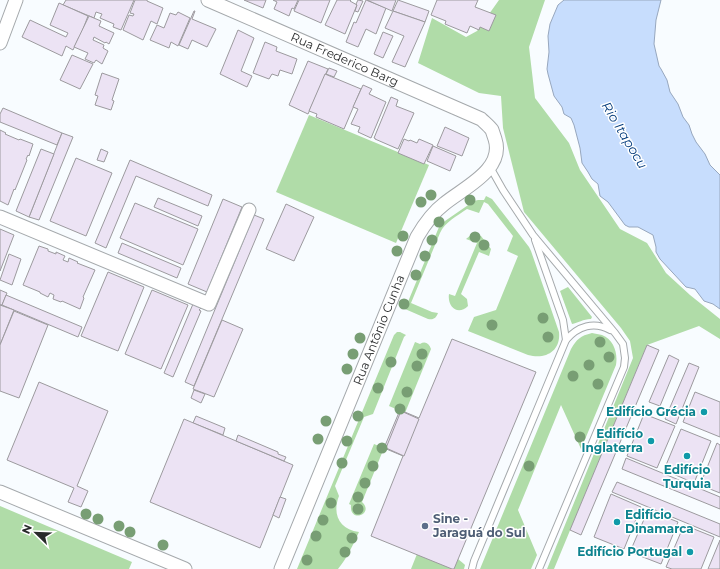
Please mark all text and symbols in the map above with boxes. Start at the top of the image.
street label: Rua Frederico Barg [289,29,401,89]
water label: Rio Itapocu [599,99,651,172]
street label: Rua Antônio Cunha [350,273,408,387]
place label: Edifício Grécia [606,404,696,419]
marker: Edifício Grécia [699,407,709,417]
place label: Edifício Inglaterra [581,426,643,455]
marker: Edifício Inglaterra [646,436,656,446]
marker: Edifício Turquia [682,451,692,461]
place label: Edifício Turquia [663,462,711,491]
place label: Edifício Dinamarca [625,507,694,536]
place label: Sine - Jaraguá do Sul [432,511,526,540]
north arrow [16,513,56,553]
marker: Edifício Dinamarca [612,517,622,527]
marker: Sine - Jaraguá do Sul [420,521,430,531]
text: N [19,522,35,536]
place label: Edifício Portugal [577,544,682,559]
marker: Edifício Portugal [685,547,695,557]

